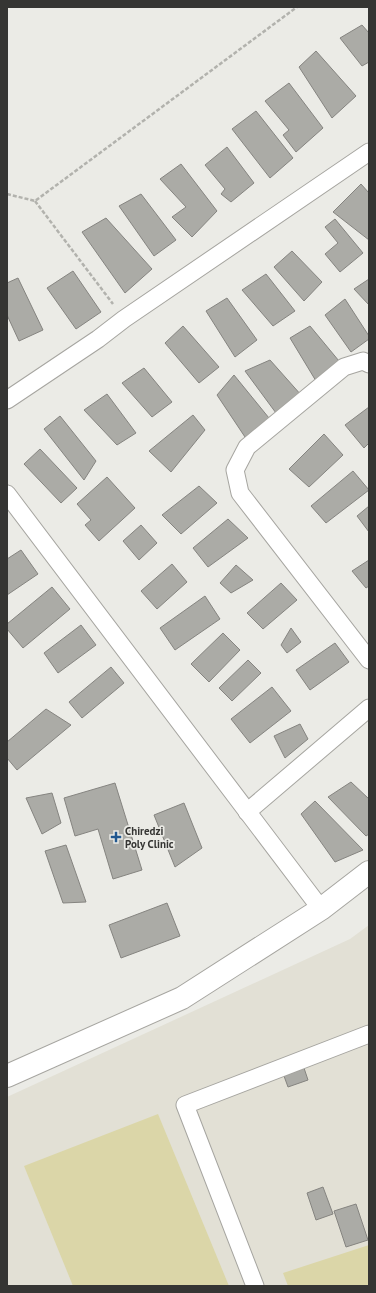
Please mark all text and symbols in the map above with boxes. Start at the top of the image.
place label: Chiredzi Poly Clinic [125,824,174,851]
marker: Chiredzi Poly Clinic [110,831,122,843]

